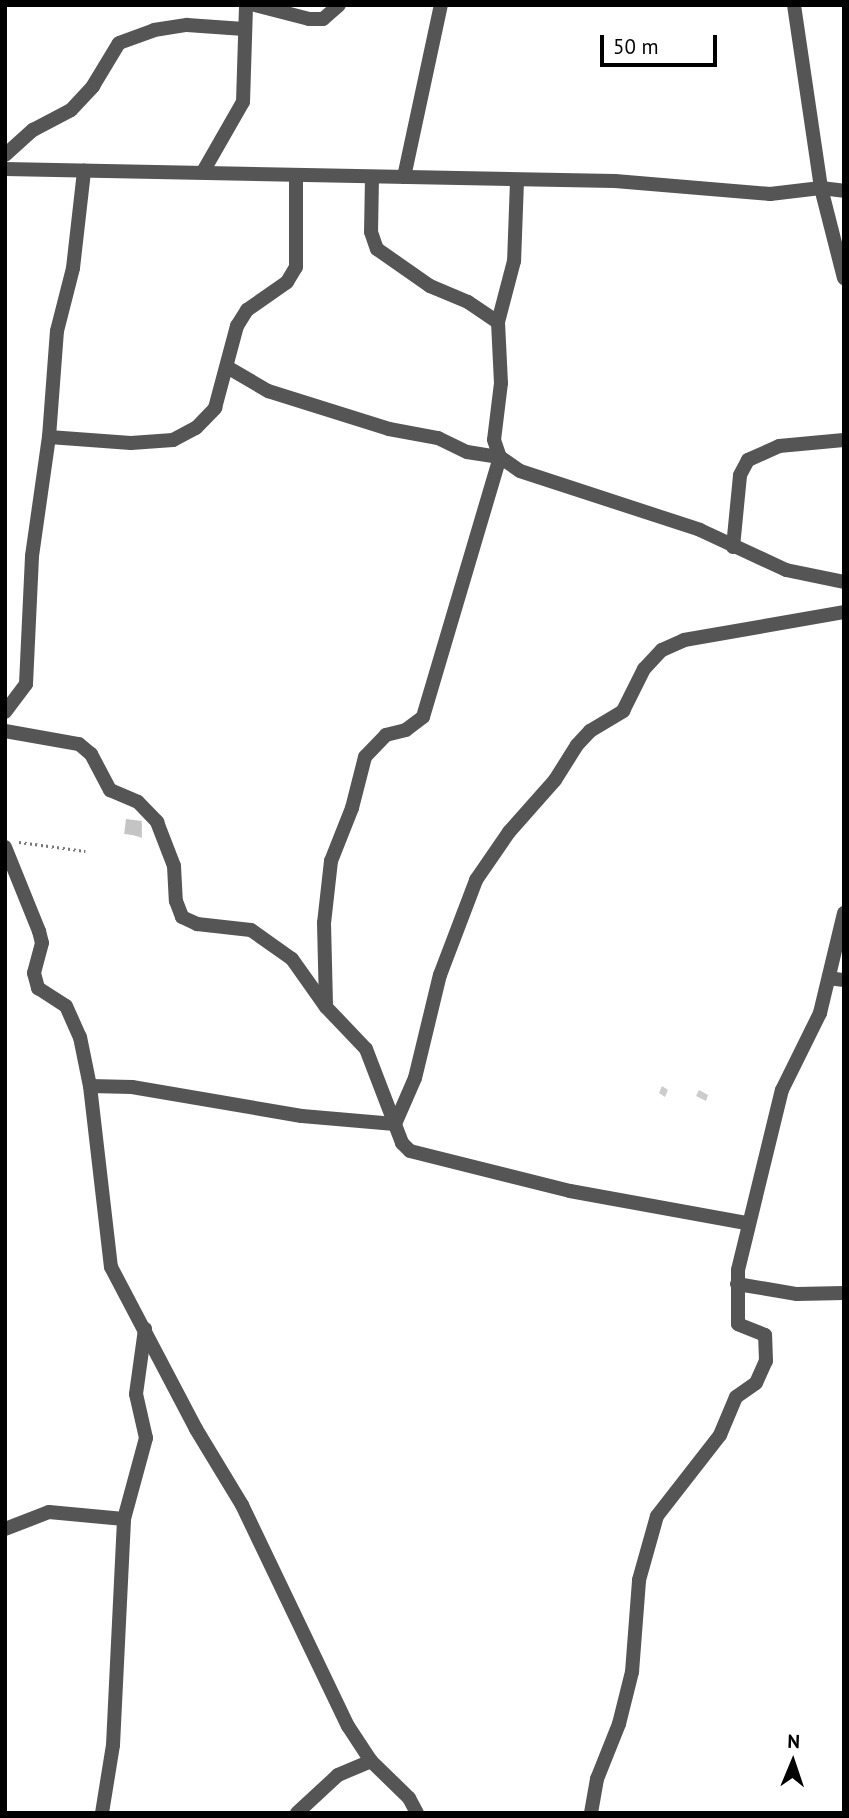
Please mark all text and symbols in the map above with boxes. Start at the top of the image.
scale bar [604,21,721,65]
text: 50 m [613,33,659,60]
north arrow [758,1727,828,1797]
text: N [787,1729,800,1753]

